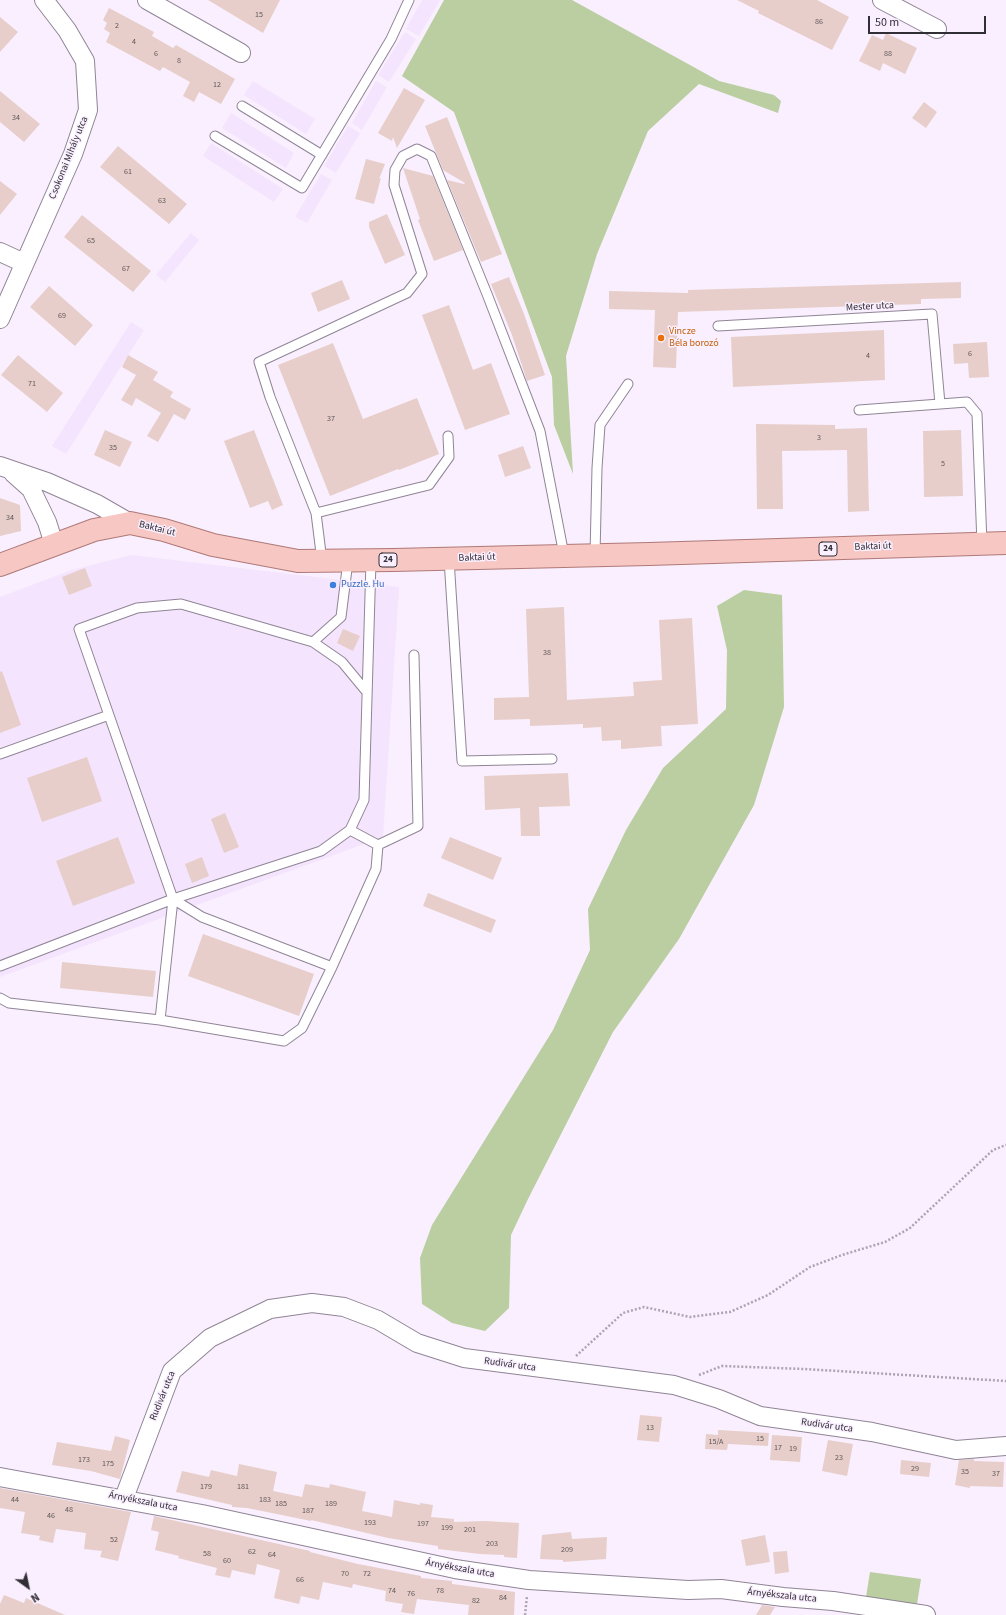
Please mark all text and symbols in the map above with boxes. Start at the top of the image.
scale bar [870,8,988,34]
house number: 15 [255,10,263,20]
text: 50 m [875,14,899,31]
house number: 86 [815,17,823,27]
house number: 2 [115,21,119,31]
house number: 4 [132,37,136,47]
house number: 6 [154,49,158,59]
house number: 88 [884,49,892,59]
house number: 8 [177,56,181,66]
house number: 12 [213,80,221,90]
house number: 34 [12,113,20,123]
street label: Csokonai Mihály utca [47,115,91,201]
house number: 61 [124,167,132,177]
house number: 63 [158,196,166,206]
house number: 65 [87,236,95,246]
house number: 67 [122,264,130,274]
street label: Mester utca [846,300,894,314]
house number: 69 [58,311,66,321]
place label: Vincze Béla borozó [669,326,719,350]
marker: Vincze Béla borozó [656,333,666,343]
house number: 6 [968,349,972,359]
house number: 4 [866,351,870,361]
house number: 71 [28,379,36,389]
house number: 37 [327,414,335,424]
house number: 3 [817,433,821,443]
house number: 35 [109,443,117,453]
house number: 5 [941,459,945,469]
house number: 34 [6,513,14,523]
street label: Baktai út [138,519,176,539]
street label: Baktai út [854,540,892,554]
road number: 24 [819,542,837,556]
street label: Baktai út [458,551,496,565]
road number: 24 [379,553,397,567]
place label: Puzzle. Hu [341,579,385,591]
marker: Puzzle. Hu [328,580,338,590]
house number: 38 [543,648,551,658]
street label: Rudivár utca [483,1355,537,1375]
street label: Rudivár utca [148,1370,178,1422]
street label: Rudivár utca [800,1416,854,1436]
house number: 13 [646,1423,654,1433]
house number: 15 [756,1434,764,1444]
house number: 15/A [709,1437,723,1447]
house number: 17 [774,1443,782,1453]
house number: 19 [789,1444,797,1454]
house number: 23 [835,1453,843,1463]
house number: 173 [78,1455,90,1465]
house number: 175 [102,1459,114,1469]
house number: 29 [911,1464,919,1474]
house number: 35 [961,1467,969,1477]
house number: 37 [992,1469,1000,1479]
house number: 179 [200,1482,212,1492]
house number: 181 [237,1482,249,1492]
street label: Árnyékszala utca [108,1489,178,1515]
house number: 44 [11,1495,19,1505]
house number: 183 [259,1495,271,1505]
house number: 185 [275,1499,287,1509]
house number: 189 [325,1499,337,1509]
house number: 48 [65,1505,73,1515]
house number: 187 [302,1506,314,1516]
house number: 46 [47,1511,55,1521]
house number: 193 [364,1518,376,1528]
house number: 197 [417,1519,429,1529]
house number: 199 [441,1523,453,1533]
house number: 201 [464,1525,476,1535]
house number: 52 [110,1535,118,1545]
house number: 203 [486,1539,498,1549]
house number: 209 [561,1545,573,1555]
house number: 62 [248,1547,256,1557]
house number: 58 [203,1549,211,1559]
house number: 64 [268,1550,276,1560]
house number: 60 [223,1556,231,1566]
street label: Árnyékszala utca [425,1557,495,1581]
north arrow [8,1567,48,1607]
house number: 70 [341,1569,349,1579]
house number: 72 [363,1569,371,1579]
house number: 66 [296,1575,304,1585]
house number: 74 [388,1586,396,1596]
house number: 78 [436,1586,444,1596]
street label: Árnyékszala utca [747,1586,817,1606]
text: N [28,1589,42,1606]
house number: 76 [407,1589,415,1599]
house number: 84 [499,1593,507,1603]
house number: 82 [472,1596,480,1606]

